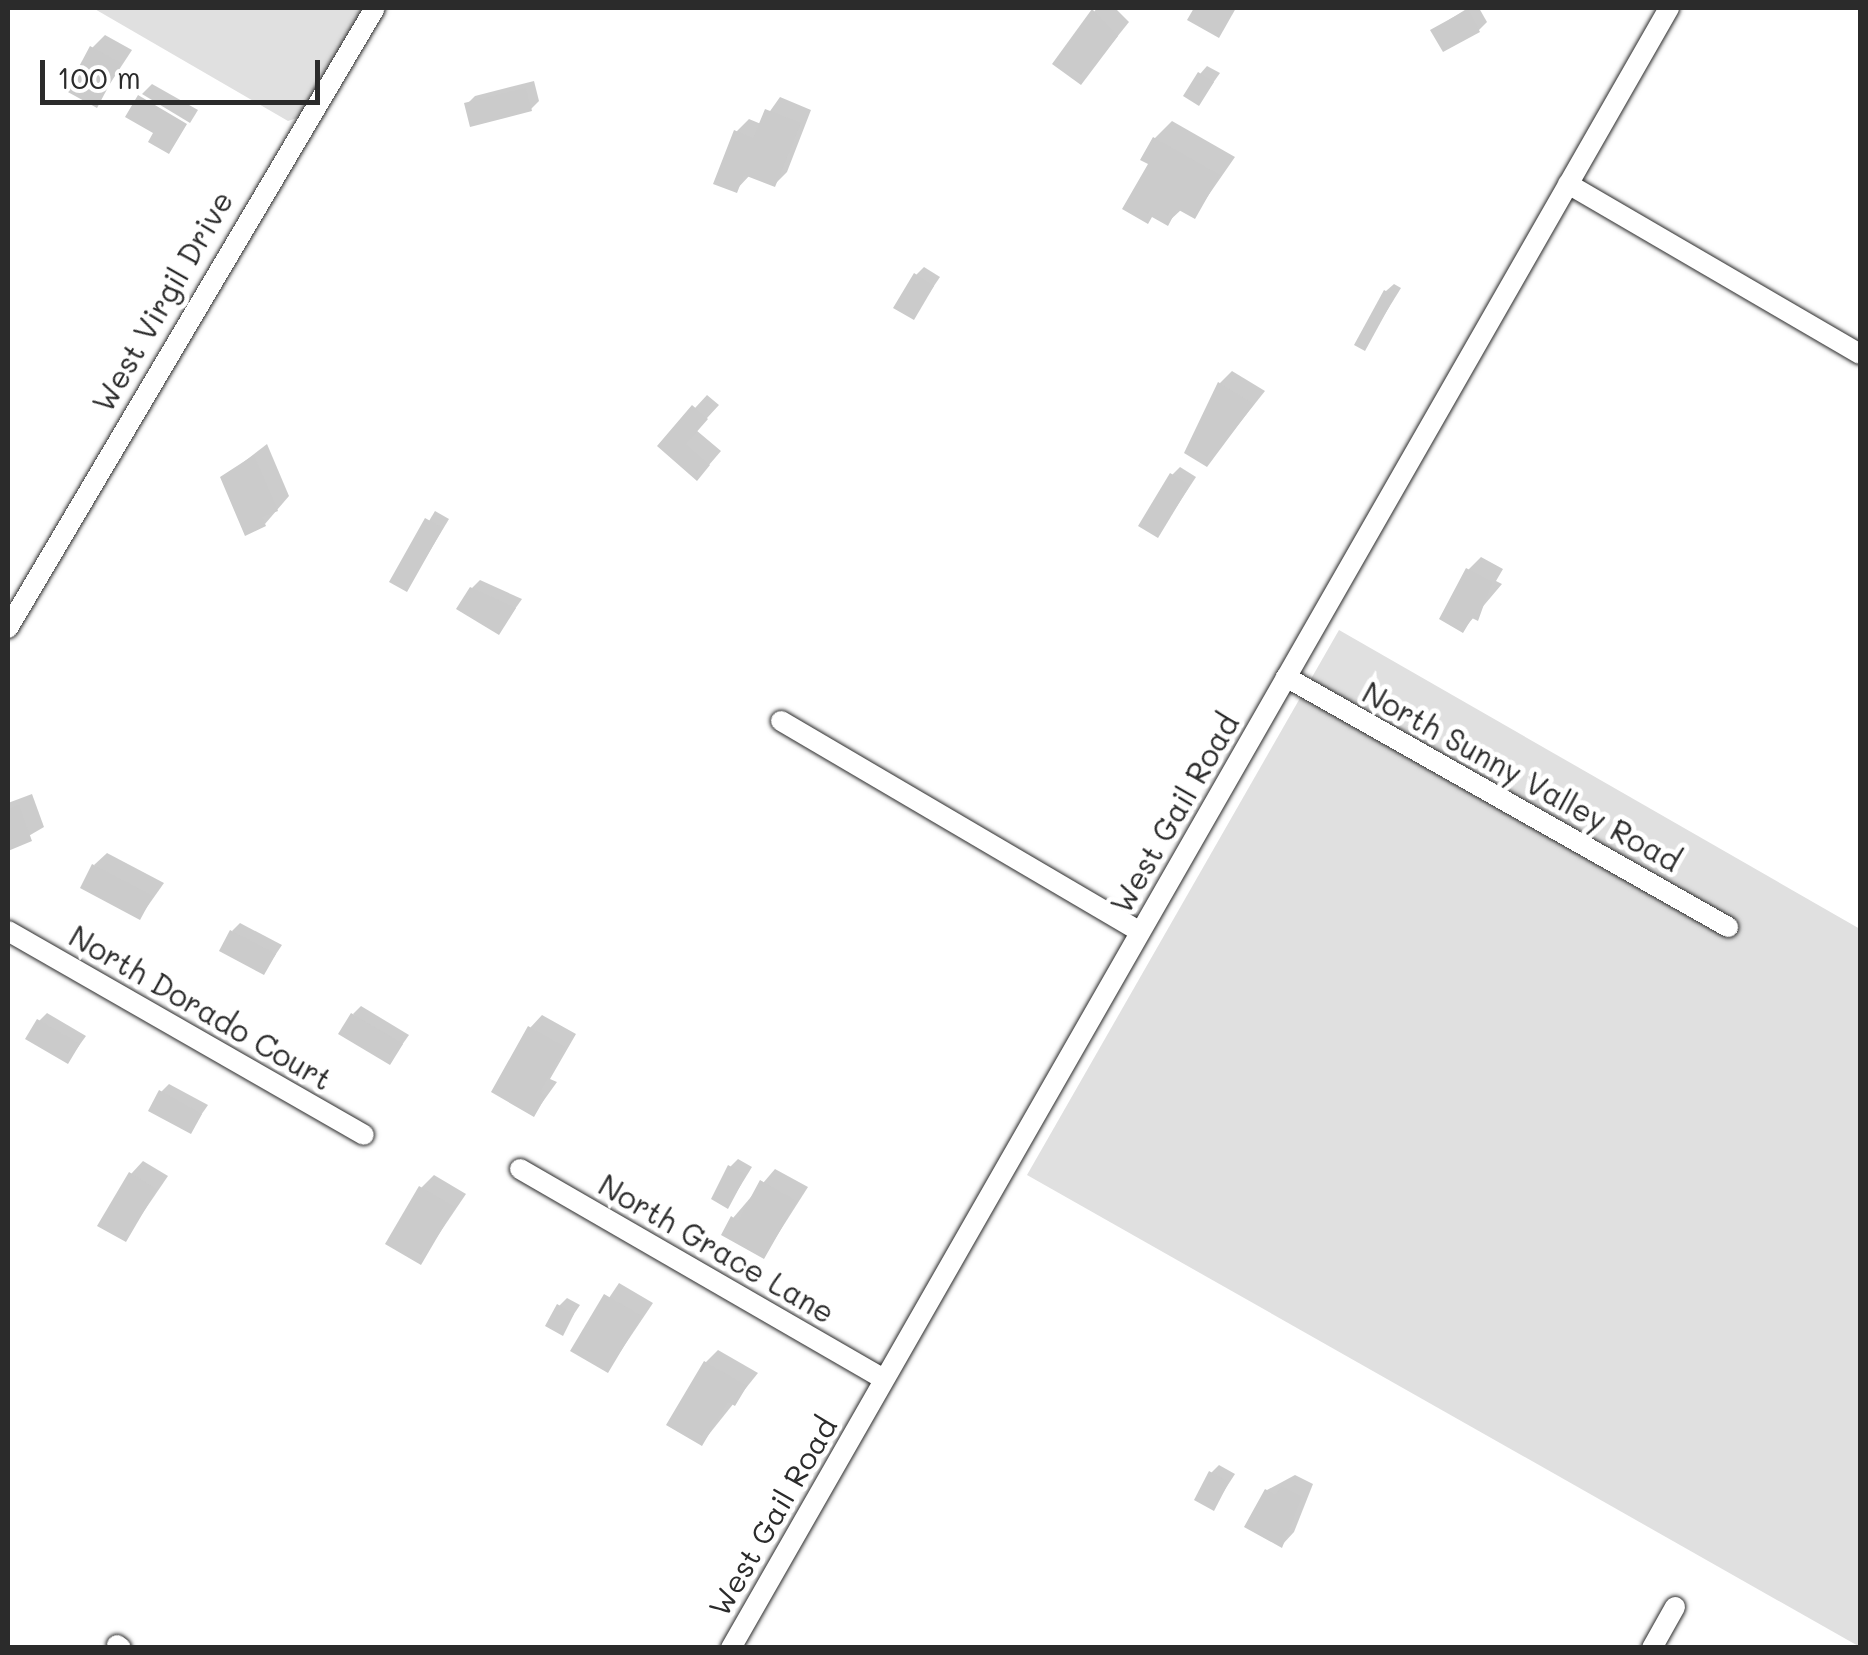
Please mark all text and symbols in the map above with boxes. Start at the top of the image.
scale bar [45,40,325,102]
text: 100 m [57,57,141,97]
street label: West Virgil Drive [84,184,240,418]
street label: North Sunny Valley Road [1357,673,1687,879]
street label: West Gail Road [1102,707,1246,919]
street label: North Dorado Court [63,917,339,1097]
street label: North Grace Lane [593,1166,841,1330]
street label: West Gail Road [700,1410,844,1622]

